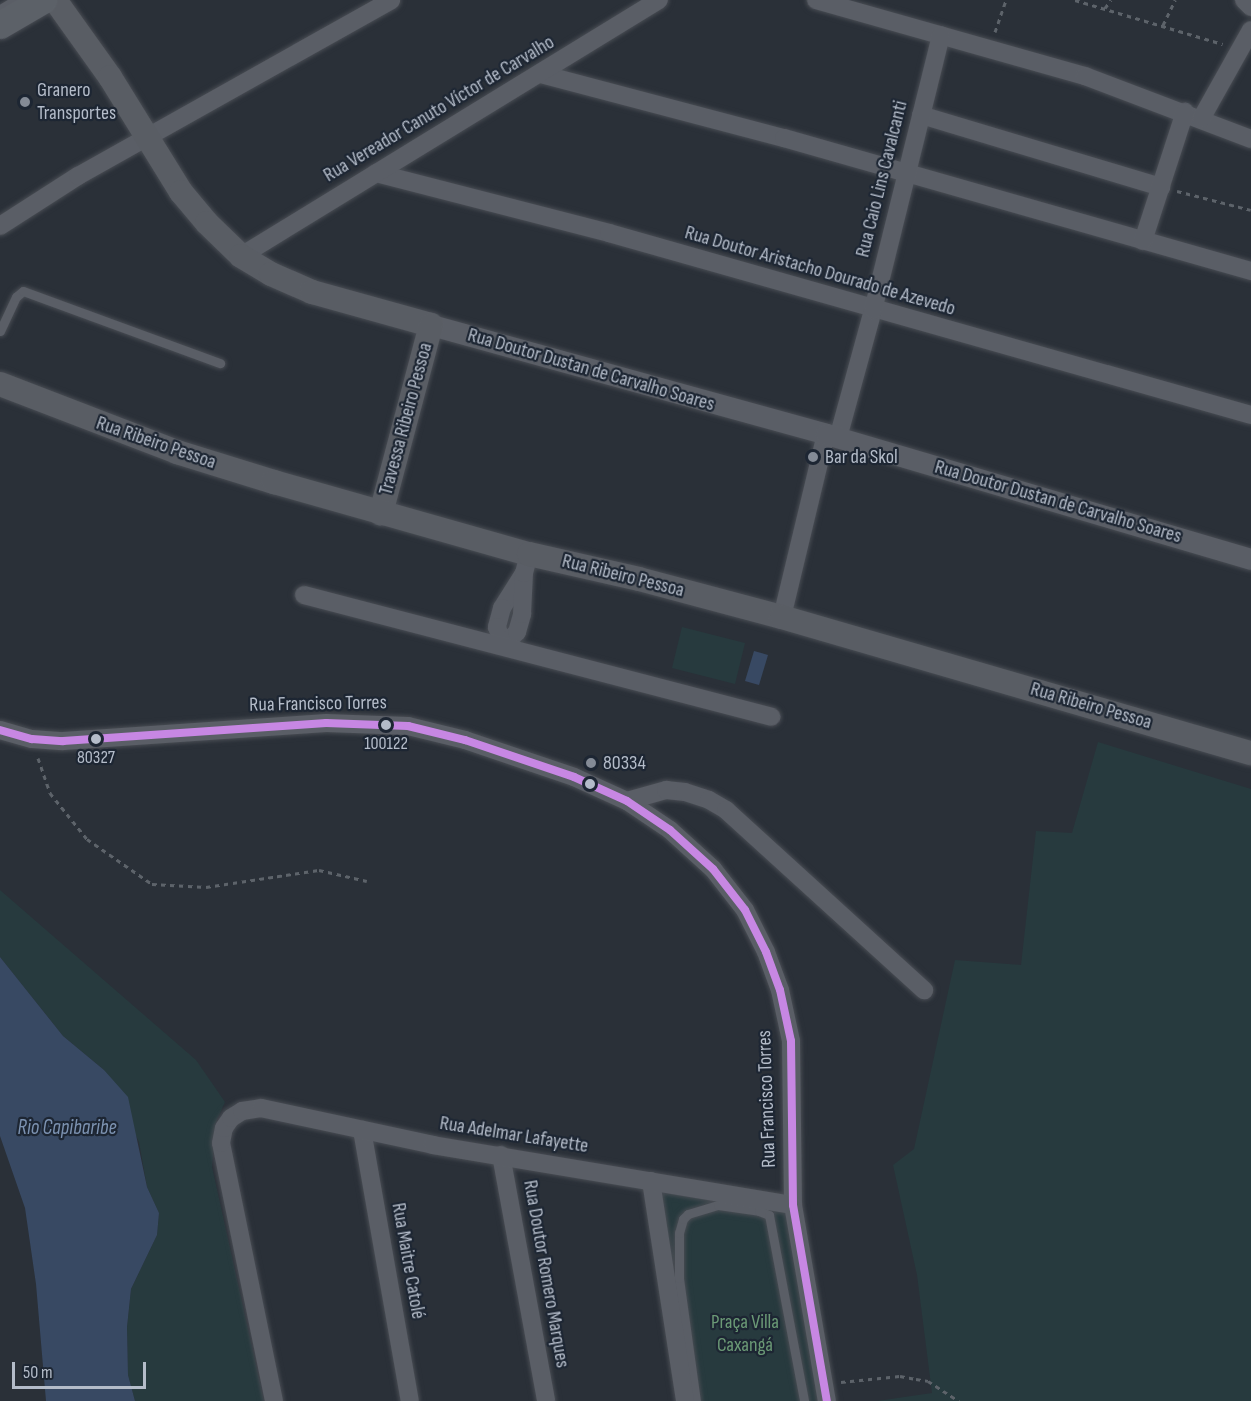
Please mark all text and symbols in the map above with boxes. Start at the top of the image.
street label: Rua Vereador Canuto Víctor de Carvalho [319,30,559,188]
place label: Granero Transportes [37,78,116,125]
marker: Granero Transportes [18,95,32,109]
street label: Rua Caio Lins Cavalcanti [851,98,913,260]
street label: Rua Doutor Aristacho Dourado de Azevedo [682,221,958,321]
street label: Rua Doutor Dustan de Carvalho Soares [465,323,717,417]
street label: Travessa Ribeiro Pessoa [374,340,438,498]
street label: Rua Ribeiro Pessoa [93,411,219,475]
place label: Bar da Skol [825,445,898,469]
marker: Bar da Skol [806,450,820,464]
street label: Rua Doutor Dustan de Carvalho Soares [932,455,1184,549]
street label: Rua Ribeiro Pessoa [559,549,687,603]
street label: Rua Ribeiro Pessoa [1028,677,1154,735]
street label: Rua Francisco Torres [249,691,387,717]
marker: 100122 [380,719,392,731]
marker: 80327 [90,733,102,745]
place label: 100122 [364,733,408,755]
place label: 80327 [77,747,115,769]
place label: 80334 [603,751,646,775]
marker: 80334 [584,756,598,770]
unlabelled marker [584,778,596,790]
street label: Rua Francisco Torres [753,1030,781,1168]
street label: Rua Adelmar Lafayette [438,1111,590,1159]
water label: Rio Capibaribe [17,1115,117,1141]
street label: Rua Doutor Romero Marques [518,1178,574,1370]
street label: Rua Maitre Catolé [386,1201,430,1321]
park label: Praça Villa Caxangá [711,1311,779,1358]
scale bar [15,1350,148,1388]
text: 50 m [23,1362,53,1383]

